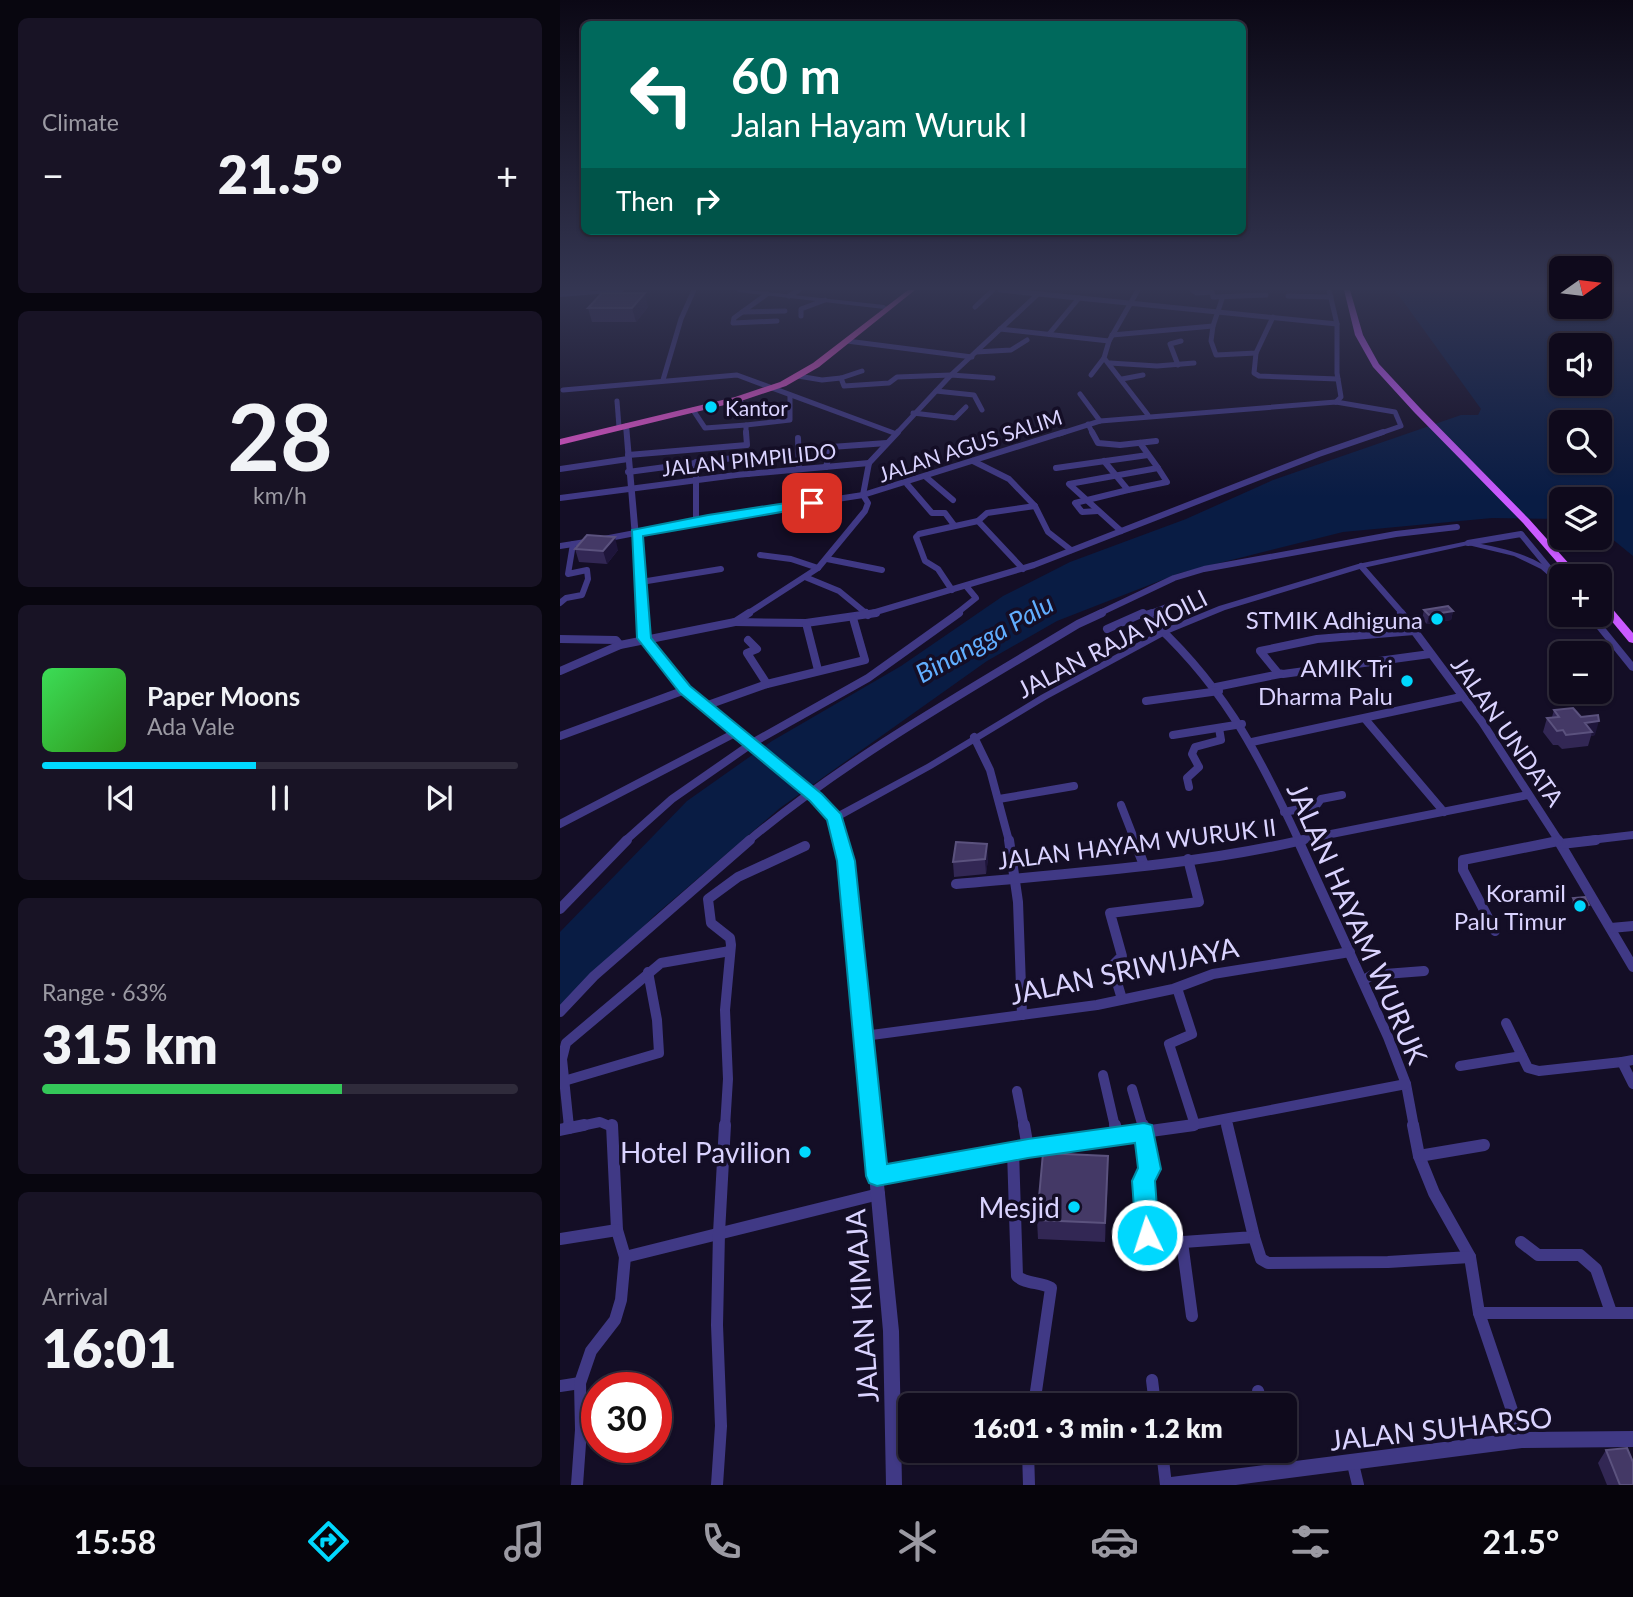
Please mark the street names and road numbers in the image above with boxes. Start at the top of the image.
street label: JALAN AGUS SALIM [875,404,1065,486]
street label: JALAN PIMPILIDO [661,437,837,481]
street label: JALAN RAJA MOILI [1012,583,1212,703]
street label: JALAN UNDATA [1446,650,1571,812]
street label: JALAN HAYAM WURUK [1281,777,1436,1069]
street label: JALAN HAYAM WURUK II [996,812,1278,874]
street label: JALAN SRIWIJAYA [1007,929,1241,1011]
street label: JALAN KIMAJA [837,1208,885,1404]
street label: JALAN SUHARSO [1328,1399,1554,1457]

